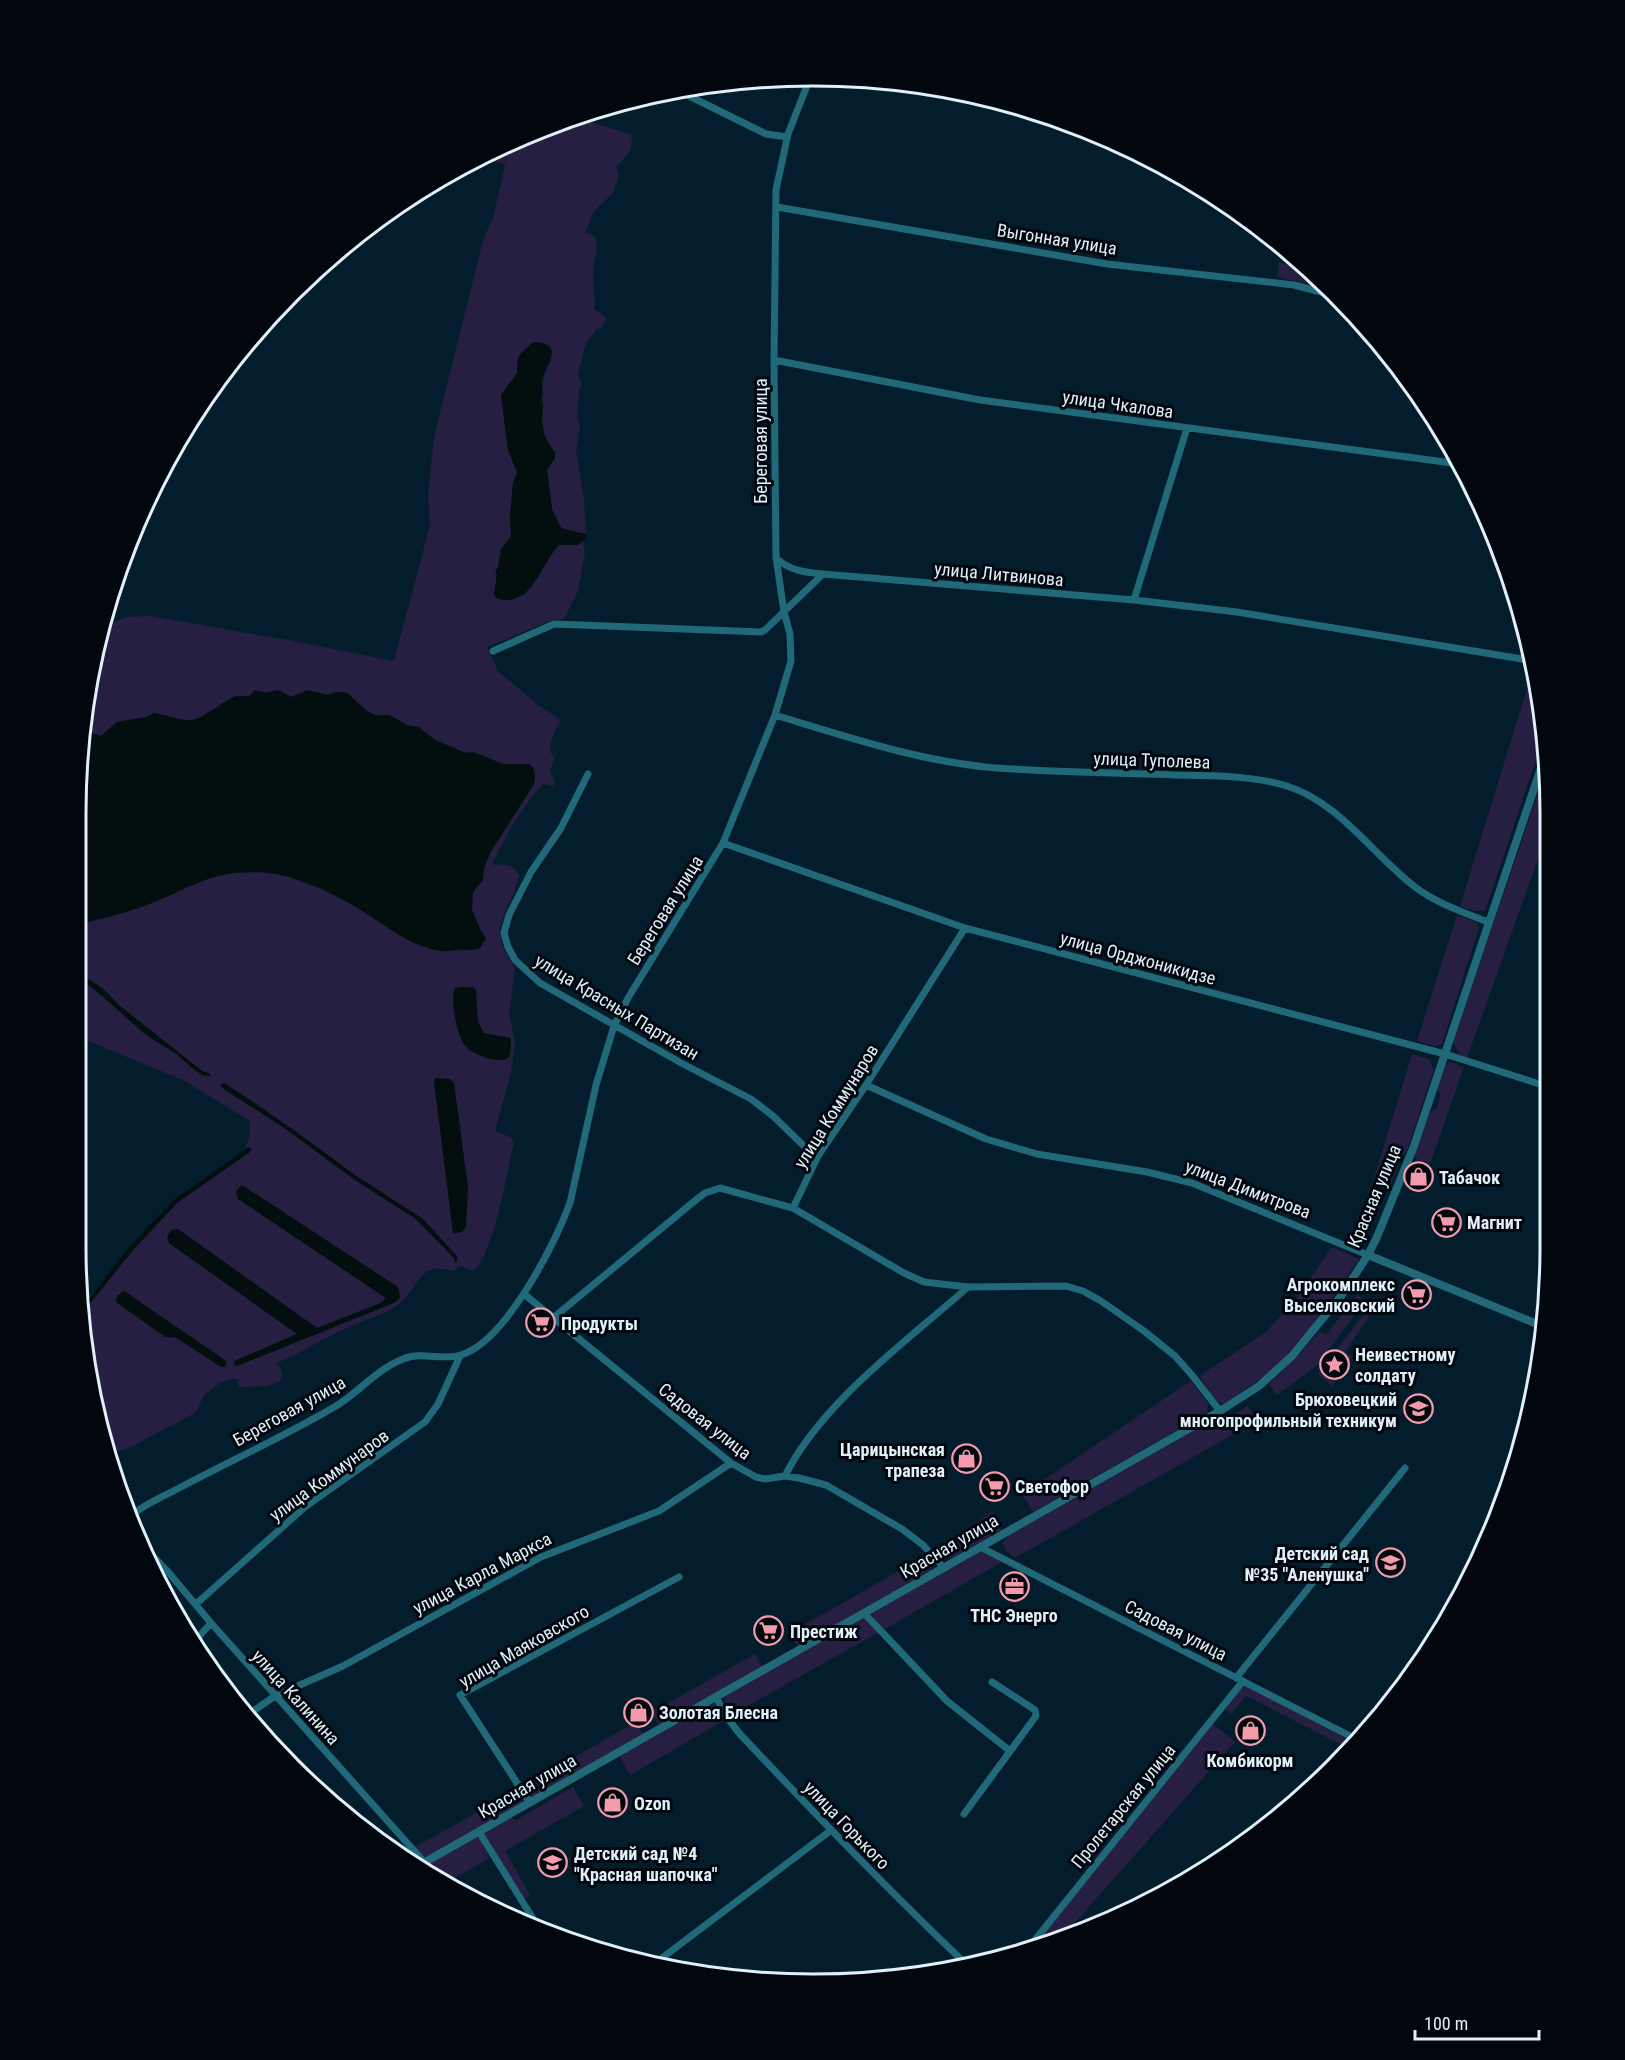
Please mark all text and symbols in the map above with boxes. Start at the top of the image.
street label: Выгонная улица [996,219,1118,259]
street label: Береговая улица [750,378,771,504]
street label: улица Чкалова [1061,386,1175,422]
street label: улица Литвинова [933,558,1065,590]
street label: улица Туполева [1093,747,1211,773]
street label: Береговая улица [623,851,707,969]
street label: улица Орджоникидзе [1058,927,1218,989]
street label: улица Красных Партизан [531,950,703,1064]
street label: улица Коммунаров [789,1040,883,1172]
street label: Красная улица [1343,1141,1405,1251]
street label: улица Димитрова [1182,1155,1314,1223]
shop icon: Табачок [1402,1161,1434,1193]
place label: Табачок [1439,1167,1500,1188]
supermarket icon: Магнит [1430,1206,1462,1238]
place label: Магнит [1467,1212,1522,1233]
place label: Агрокомплекс Выселковский [1284,1274,1395,1316]
supermarket icon: Агрокомплекс Выселковский [1400,1278,1432,1310]
supermarket icon: Продукты [524,1307,556,1339]
place label: Продукты [561,1313,638,1334]
place label: Неивестному солдату [1355,1344,1456,1386]
place icon: Неивестному солдату [1318,1348,1350,1380]
street label: Береговая улица [229,1371,349,1451]
street label: Садовая улица [655,1378,755,1464]
place label: Брюховецкий многопрофильный техникум [1180,1389,1397,1431]
school or university icon: Брюховецкий многопрофильный техникум [1402,1393,1434,1425]
street label: улица Коммунаров [265,1425,393,1525]
place label: Царицынская трапеза [840,1439,945,1481]
shop icon: Царицынская трапеза [950,1443,982,1475]
supermarket icon: Светофор [978,1470,1010,1502]
place label: Светофор [1015,1476,1089,1497]
street label: Красная улица [896,1509,1002,1583]
street label: улица Карла Маркса [409,1528,555,1618]
place label: Детский сад №35 "Аленушка" [1245,1543,1369,1585]
school or university icon: Детский сад №35 "Аленушка" [1374,1547,1406,1579]
office icon: ТНС Энерго [998,1570,1030,1602]
street label: Садовая улица [1122,1595,1230,1665]
street label: улица Маяковского [455,1600,593,1692]
place label: ТНС Энерго [970,1605,1058,1626]
supermarket icon: Престиж [753,1615,785,1647]
place label: Престиж [790,1621,858,1642]
street label: улица Калинина [248,1645,344,1749]
shop icon: Золотая Блесна [622,1696,654,1728]
place label: Золотая Блесна [659,1702,778,1723]
shop icon: Комбикорм [1234,1715,1266,1747]
street label: Пролетарская улица [1067,1740,1179,1872]
street label: Красная улица [474,1749,580,1823]
place label: Комбикорм [1206,1750,1294,1771]
street label: улица Горького [800,1777,894,1873]
shop icon: Ozon [597,1787,629,1819]
place label: Ozon [634,1793,671,1814]
place label: Детский сад №4 "Красная шапочка" [574,1843,718,1885]
school or university icon: Детский сад №4 "Красная шапочка" [537,1847,569,1879]
scale bar [1415,2003,1540,2041]
text: 100 m [1424,2013,1468,2034]

